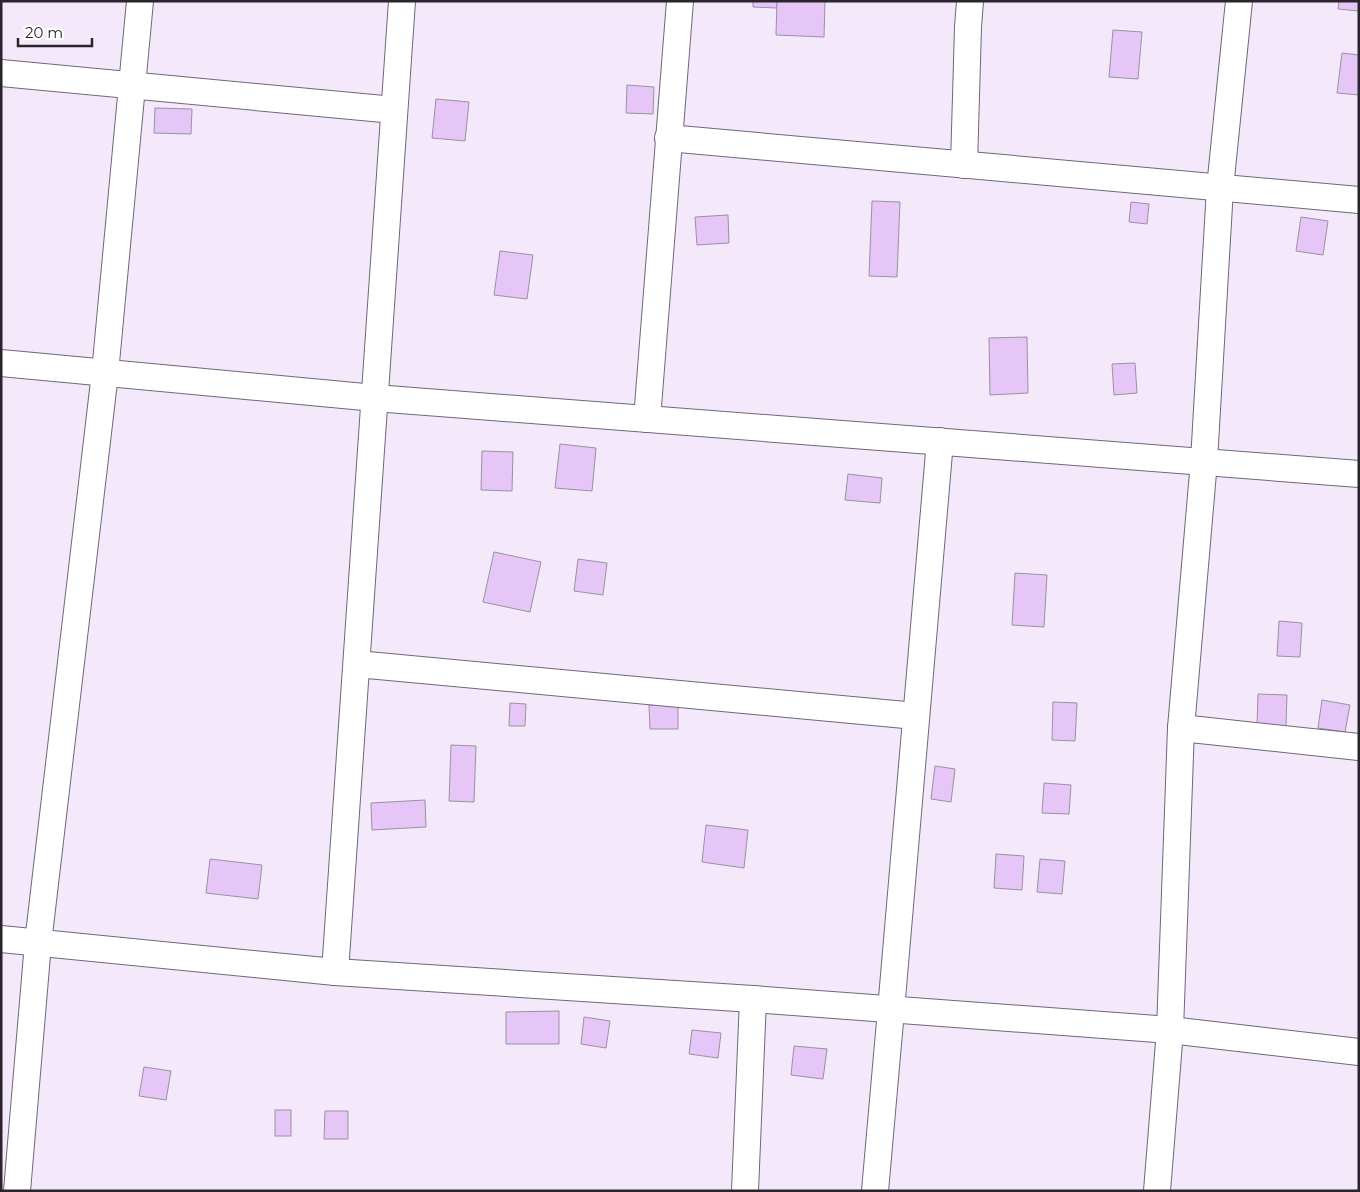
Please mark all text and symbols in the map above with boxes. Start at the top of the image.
scale bar [18,15,91,47]
text: 20 m [25,23,63,42]

